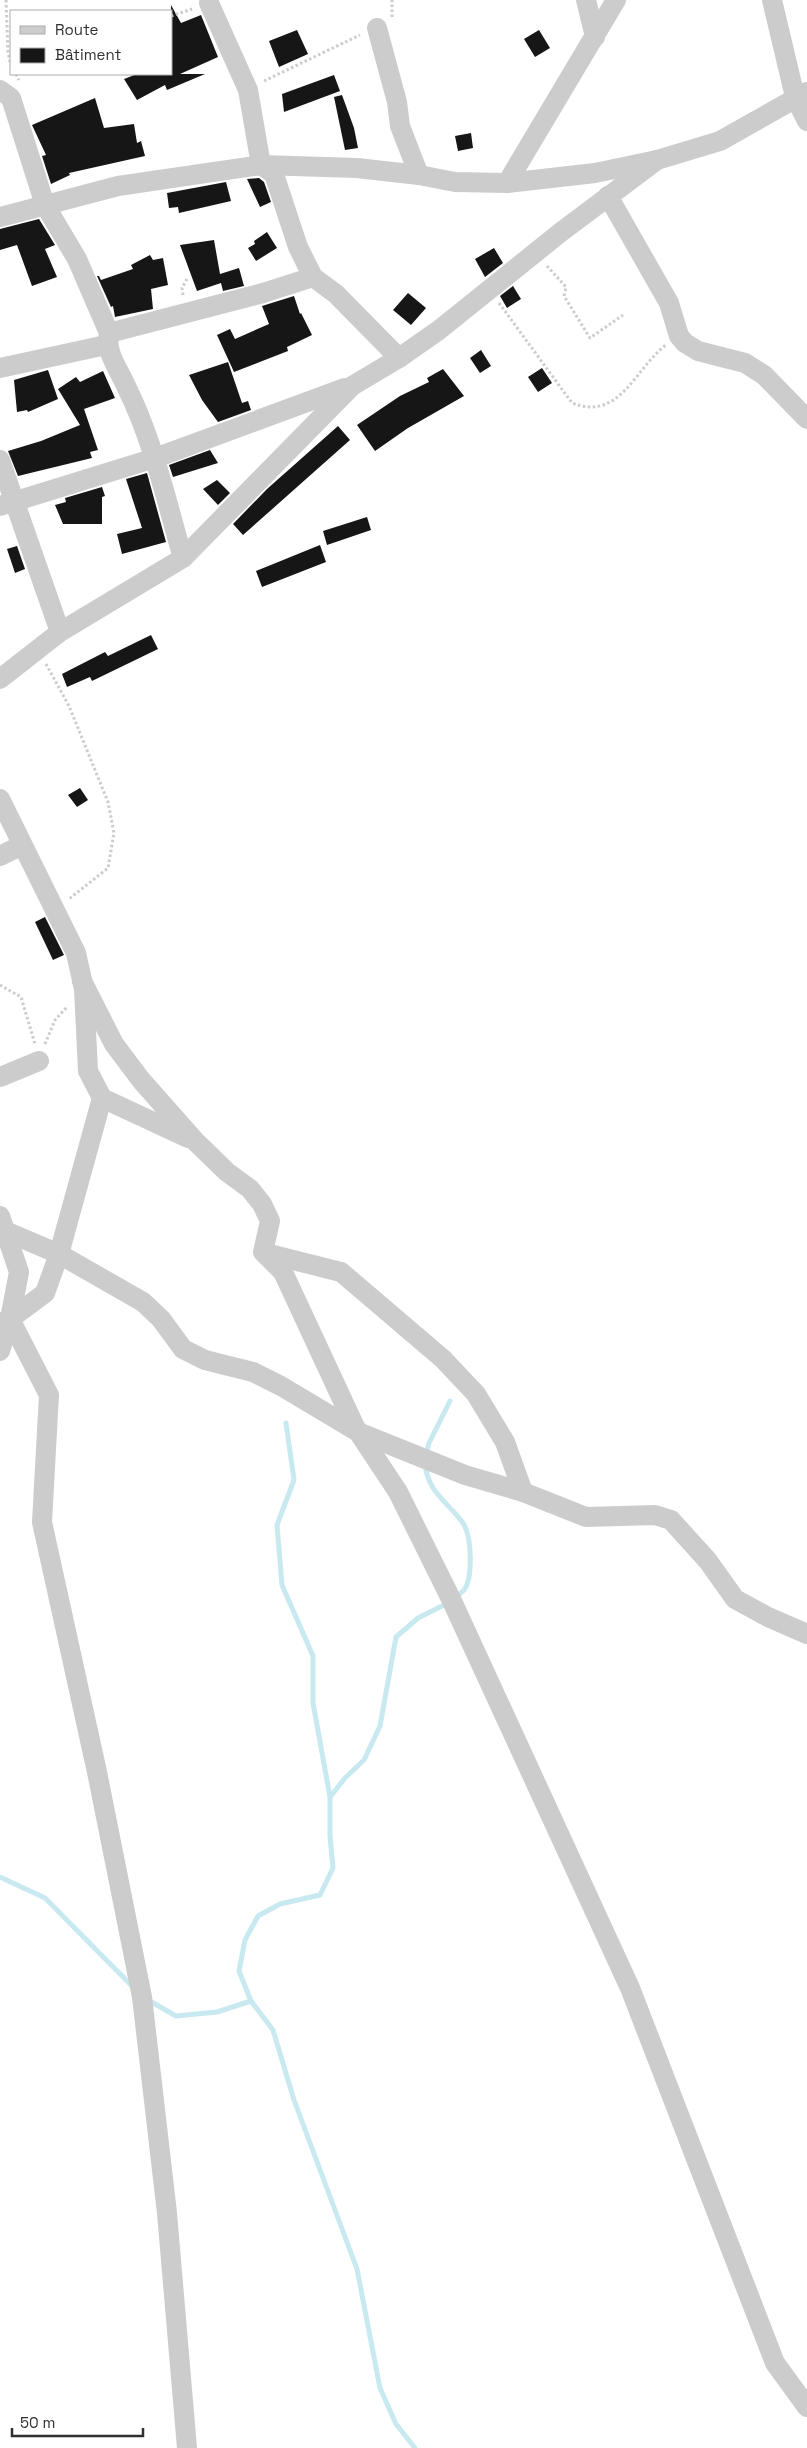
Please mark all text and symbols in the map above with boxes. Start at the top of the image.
legend [10,10,172,75]
text: Route [55,20,99,39]
text: Bâtiment [55,45,121,64]
scale bar [12,2406,144,2438]
text: 50 m [20,2413,55,2432]

